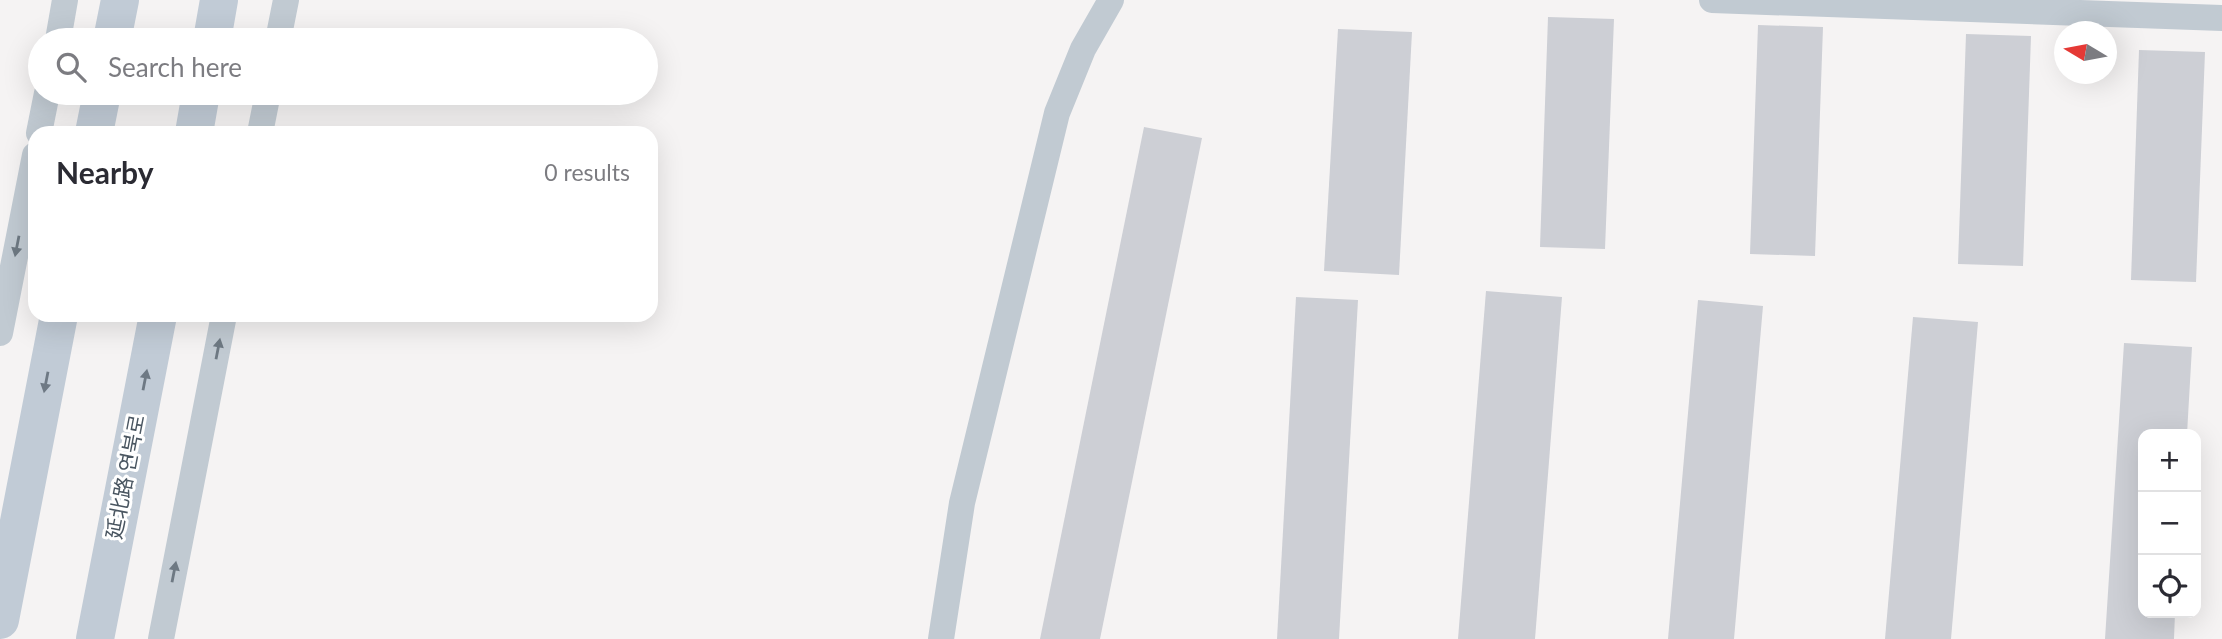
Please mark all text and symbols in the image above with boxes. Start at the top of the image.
north arrow [2054,21,2117,84]
search box [28,28,658,105]
icon: search [52,48,90,86]
text: Search here [108,51,242,83]
text: Nearby [56,154,154,190]
text: 0 results [544,158,630,186]
one-way arrow [12,235,23,257]
one-way arrow [212,338,223,360]
one-way arrow [140,369,151,391]
one-way arrow [40,371,51,393]
street label: 延北路 연북로 [100,412,149,541]
map controls [2138,429,2201,618]
button: + [2138,429,2201,492]
button: − [2138,492,2201,555]
button: locate [2138,555,2201,618]
one-way arrow [169,561,180,583]

